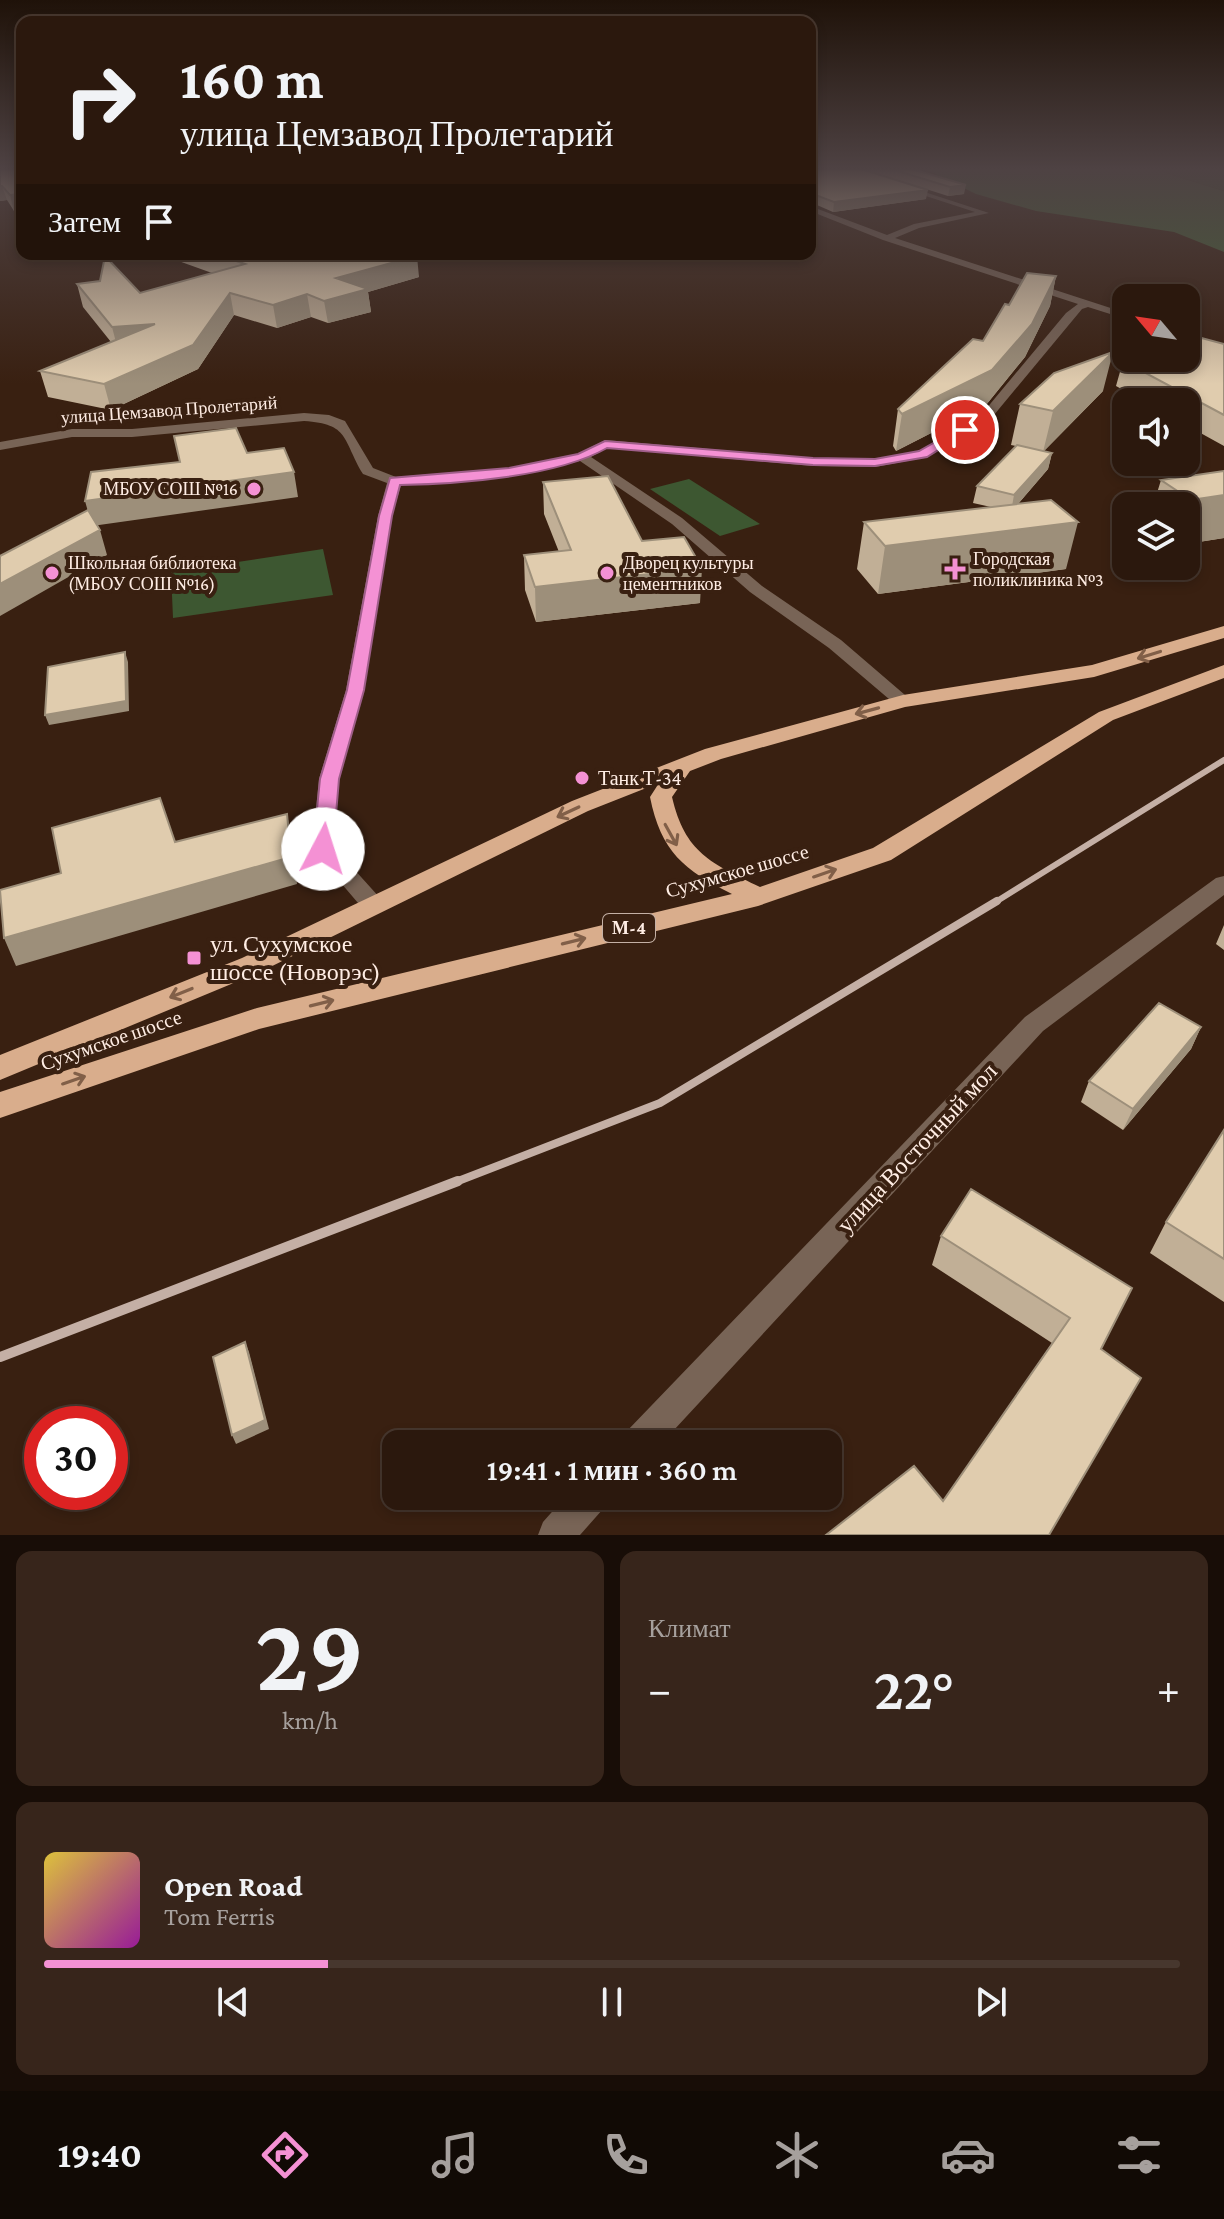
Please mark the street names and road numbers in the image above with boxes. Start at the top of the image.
street label: улица Цемзавод Пролетарий [60,392,278,428]
street label: Сухумское шоссе [663,840,811,903]
road number: М-4 [603,914,655,942]
street label: Сухумское шоссе [38,1006,185,1075]
street label: улица Восточный мол [831,1057,1002,1238]

